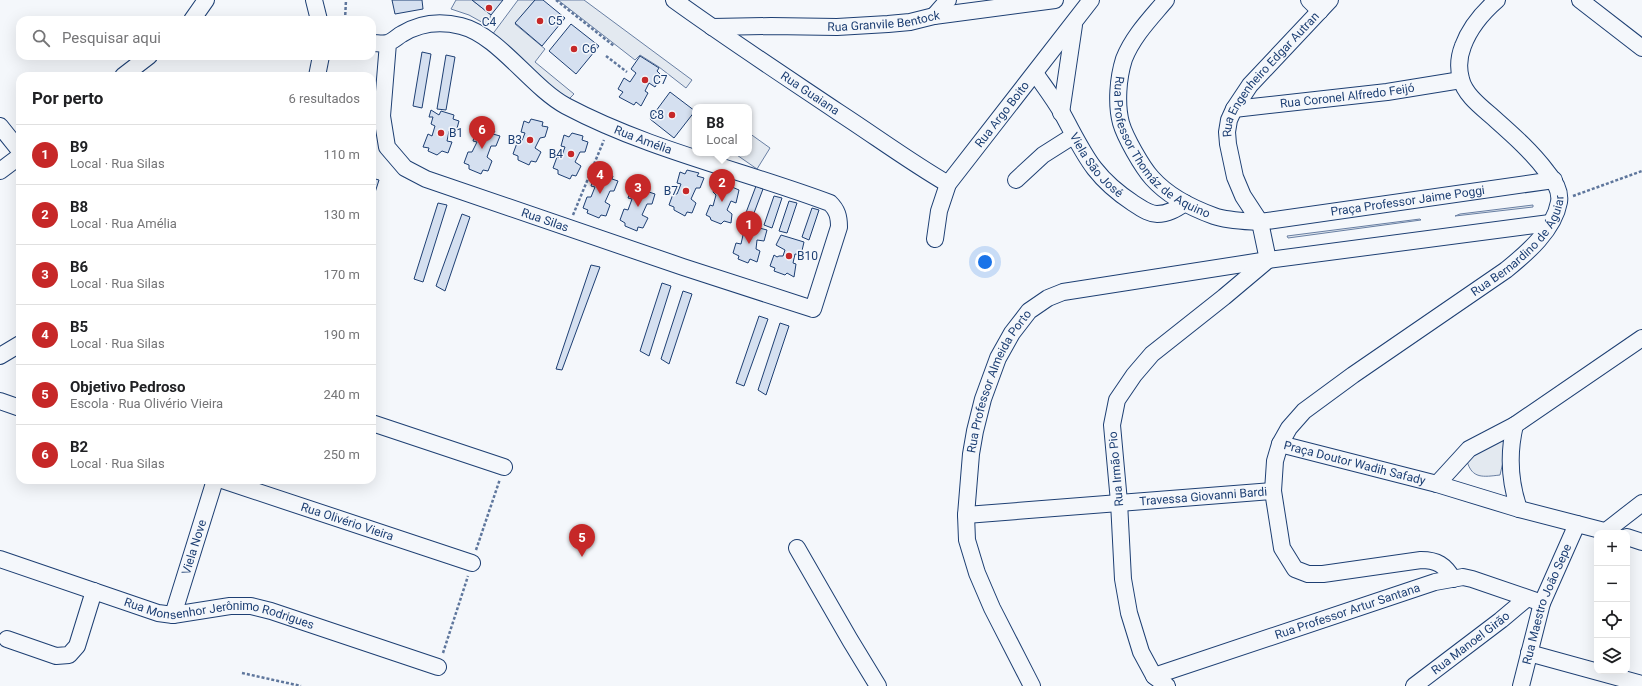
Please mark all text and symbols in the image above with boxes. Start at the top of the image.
marker: C4 [484,3,494,13]
street label: Rua Granvile Bentock [827,8,941,34]
street label: Rua Engenheiro Edgar Autran [1220,9,1322,138]
place label: C5 [548,14,563,28]
place label: C4 [482,15,497,29]
search box [16,16,376,60]
marker: C5 [535,16,545,26]
icon: search [30,27,52,49]
text: Pesquisar aqui [62,29,161,47]
place label: C6 [582,42,597,56]
marker: C6 [569,44,579,54]
street label: Rua Guaiana [778,69,842,118]
place label: C7 [653,73,668,87]
marker: C7 [640,75,650,85]
street label: Rua Professor Thomáz de Aquino [1111,75,1212,221]
street label: Rua Argo Boito [972,78,1032,150]
street label: Rua Coronel Alfredo Feijó [1279,81,1416,111]
text: Por perto [32,88,103,108]
text: 6 resultados [288,91,360,106]
popup [692,104,752,156]
place label: C8 [649,108,664,122]
marker: C8 [667,110,677,120]
text: B8 [706,114,724,132]
pin: 6 [469,116,495,149]
street label: Rua Amélia [612,122,674,157]
place label: B1 [449,126,463,140]
marker: B1 [436,128,446,138]
street label: Viela São José [1067,130,1126,200]
text: Local [706,132,738,147]
place label: B3 [508,133,522,147]
marker: B3 [525,135,535,145]
text: B9 [70,138,88,156]
text: 1 [41,147,49,162]
text: 110 m [323,147,360,162]
place label: B4 [549,147,563,161]
marker: B4 [566,149,576,159]
text: Local · Rua Silas [70,156,165,171]
pin: 4 [587,161,613,194]
pin: 2 [709,169,735,202]
pin: 3 [625,174,651,207]
street label: Praça Professor Jaime Poggi [1330,183,1486,219]
place label: B7 [664,184,678,198]
marker: B7 [681,186,691,196]
street label: Rua Bernardino de Águiar [1468,195,1566,299]
text: B8 [70,198,88,216]
street label: Rua Silas [519,205,571,235]
text: 2 [41,207,49,222]
text: 130 m [323,207,360,222]
pin: 1 [736,211,762,244]
text: Local · Rua Amélia [70,216,177,231]
place label: B10 [797,249,818,263]
marker: B10 [784,251,794,261]
your location [975,252,995,272]
text: B6 [70,258,88,276]
text: 3 [41,267,49,282]
text: 170 m [323,267,360,282]
text: Local · Rua Silas [70,276,165,291]
street label: Rua Professor Almeida Porto [964,307,1034,454]
text: B5 [70,318,88,336]
text: 4 [41,327,49,342]
text: 190 m [323,327,360,342]
text: Local · Rua Silas [70,336,165,351]
text: Objetivo Pedroso [70,378,186,396]
text: 5 [41,387,49,402]
text: 240 m [323,387,360,402]
text: Escola · Rua Olivério Vieira [70,396,223,411]
street label: Rua Irmão Pio [1106,431,1126,507]
text: B2 [70,438,88,456]
street label: Praça Doutor Wadih Safady [1282,438,1427,488]
text: 6 [41,447,49,462]
text: 250 m [323,447,360,462]
text: Local · Rua Silas [70,456,165,471]
street label: Travessa Giovanni Bardi [1139,484,1268,508]
street label: Rua Olivério Vieira [299,500,395,543]
street label: Viela Nove [179,518,209,576]
pin: 5 [569,524,595,557]
map controls [1594,530,1630,674]
button: + [1594,530,1630,566]
street label: Rua Maestro João Sepe [1520,542,1574,666]
button: − [1594,566,1630,602]
street label: Rua Professor Artur Santana [1273,580,1422,642]
street label: Rua Monsenhor Jerônimo Rodrigues [122,595,316,632]
button: locate [1594,602,1630,638]
street label: Rua Manoel Girão [1429,609,1513,677]
button: layers [1594,638,1630,674]

